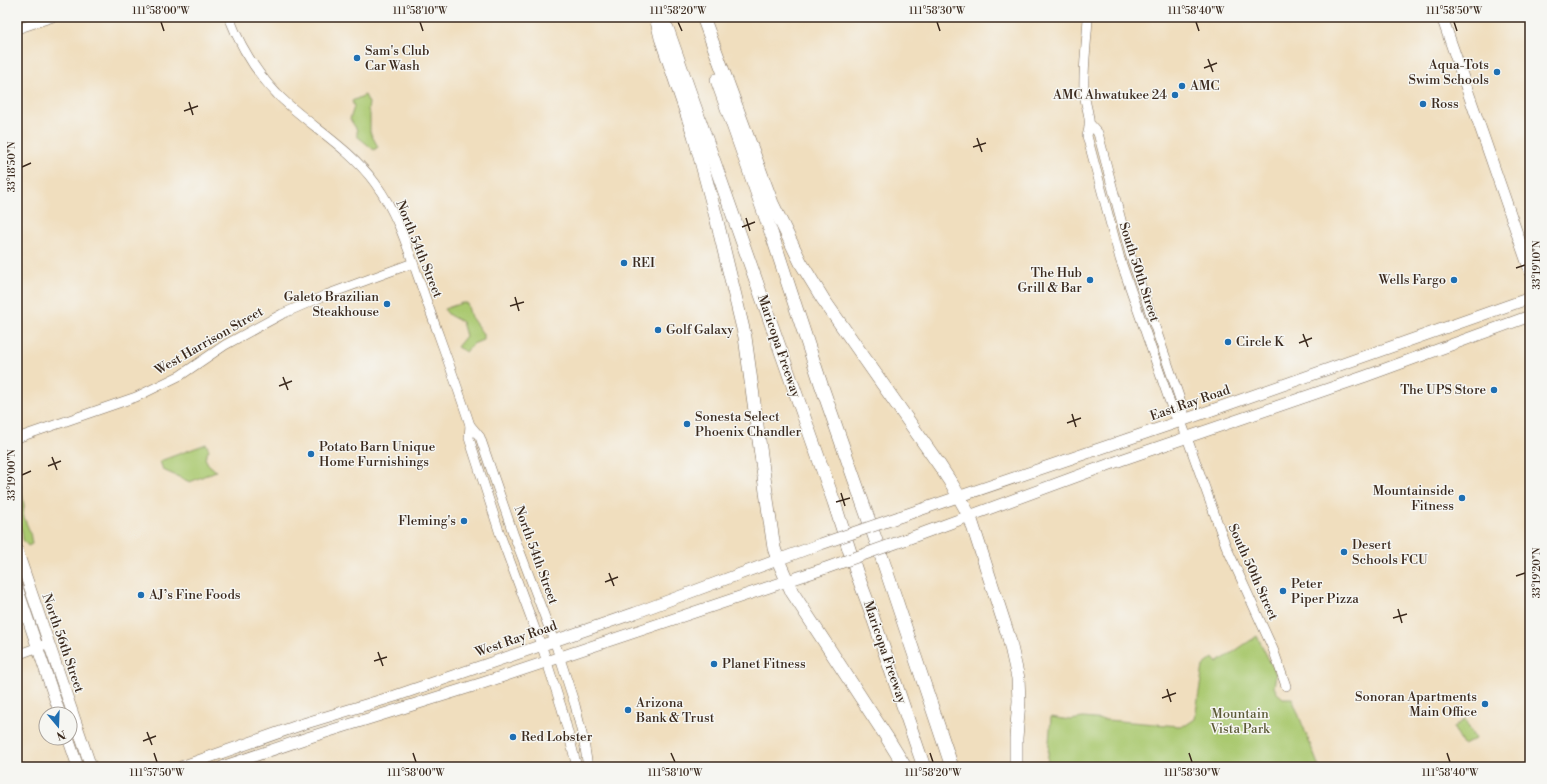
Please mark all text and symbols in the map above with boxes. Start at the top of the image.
text: 111°58'00"W [132,5,191,17]
text: 111°58'10"W [393,5,448,17]
text: 111°58'20"W [650,5,707,17]
text: 111°58'30"W [909,5,966,17]
text: 111°58'40"W [1168,5,1225,17]
text: 111°58'50"W [1426,5,1483,17]
place label: Sam's Club Car Wash [365,43,429,74]
marker: Sam's Club Car Wash [352,53,362,63]
place label: Aqua-Tots Swim Schools [1409,57,1489,88]
marker: Aqua-Tots Swim Schools [1492,67,1502,77]
place label: AMC [1189,78,1219,94]
marker: AMC [1177,81,1187,91]
place label: AMC Ahwatukee 24 [1052,87,1167,103]
marker: AMC Ahwatukee 24 [1170,90,1180,100]
place label: Ross [1431,96,1459,112]
marker: Ross [1418,99,1428,109]
text: 33°18'50"N [6,141,18,192]
street label: North 54th Street [392,198,446,300]
street label: South 50th Street [1115,220,1163,324]
text: 33°19'10"N [1531,240,1543,289]
place label: REI [632,255,655,271]
marker: REI [619,258,629,268]
place label: The Hub Grill & Bar [1017,265,1082,296]
place label: Wells Fargo [1378,272,1446,288]
marker: The Hub Grill & Bar [1085,275,1095,285]
marker: Wells Fargo [1449,275,1459,285]
place label: Galeto Brazilian Steakhouse [284,289,379,320]
street label: Maricopa Freeway [754,292,804,400]
marker: Galeto Brazilian Steakhouse [382,299,392,309]
street label: West Harrison Street [151,303,266,379]
place label: Golf Galaxy [666,322,734,338]
marker: Golf Galaxy [653,325,663,335]
place label: Circle K [1236,334,1285,350]
marker: Circle K [1223,337,1233,347]
street label: East Ray Road [1148,382,1233,424]
place label: The UPS Store [1400,382,1486,398]
marker: The UPS Store [1489,385,1499,395]
place label: Sonesta Select Phoenix Chandler [695,409,802,440]
marker: Sonesta Select Phoenix Chandler [682,419,692,429]
place label: Potato Barn Unique Home Furnishings [319,439,436,470]
text: 33°19'00"N [6,449,18,501]
marker: Potato Barn Unique Home Furnishings [306,449,316,459]
place label: Mountainside Fitness [1373,483,1454,514]
marker: Mountainside Fitness [1457,493,1467,503]
street label: North 54th Street [511,504,561,607]
place label: Fleming's [398,513,456,529]
marker: Fleming's [459,516,469,526]
street label: South 50th Street [1225,521,1282,623]
place label: Desert Schools FCU [1352,537,1428,568]
marker: Desert Schools FCU [1339,547,1349,557]
text: 33°19'20"N [1531,547,1543,598]
place label: Peter Piper Pizza [1291,576,1359,607]
marker: Peter Piper Pizza [1278,586,1288,596]
place label: AJ’s Fine Foods [148,587,241,603]
marker: AJ’s Fine Foods [136,590,146,600]
street label: North 56th Street [39,591,88,695]
street label: Maricopa Freeway [860,598,910,706]
street label: West Ray Road [472,617,560,661]
place label: Planet Fitness [722,656,806,672]
marker: Planet Fitness [709,659,719,669]
place label: Sonoran Apartments Main Office [1355,689,1477,720]
place label: Arizona Bank & Trust [635,695,715,726]
marker: Sonoran Apartments Main Office [1480,699,1490,709]
marker: Arizona Bank & Trust [623,705,633,715]
north arrow [38,706,78,746]
park label: Mountain Vista Park [1209,706,1271,737]
text: N [54,726,67,743]
place label: Red Lobster [521,729,593,745]
marker: Red Lobster [508,732,518,742]
text: 111°57'50"W [130,767,185,779]
text: 111°58'00"W [387,767,446,779]
text: 111°58'10"W [648,767,703,779]
text: 111°58'20"W [905,767,962,779]
text: 111°58'30"W [1164,767,1221,779]
text: 111°58'40"W [1422,767,1479,779]

